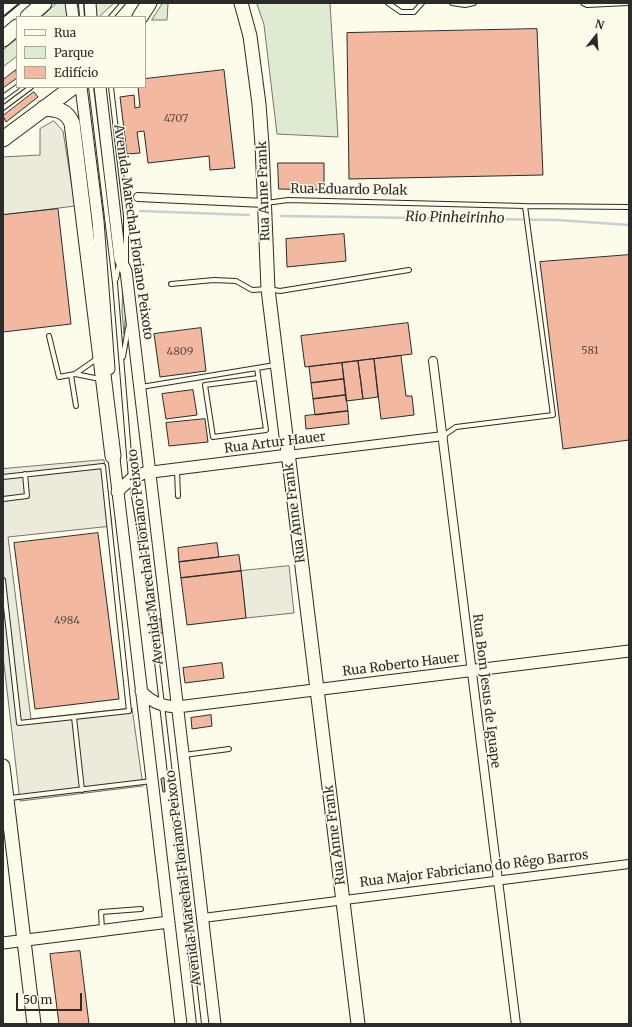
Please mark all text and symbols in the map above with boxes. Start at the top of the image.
legend [16,16,146,88]
north arrow [576,16,616,56]
text: N [593,17,606,32]
text: Rua [54,25,76,40]
text: Parque [54,45,94,60]
text: Edifício [54,65,98,80]
house number: 4707 [164,112,188,126]
street label: Avenida Marechal Floriano Peixoto [110,123,156,341]
street label: Rua Anne Frank [254,141,274,241]
street label: Rua Eduardo Polak [290,181,408,199]
water label: Rio Pinheirinho [405,209,505,227]
house number: 581 [581,344,599,358]
house number: 4809 [166,345,194,359]
street label: Rua Artur Hauer [223,429,327,457]
street label: Avenida Marechal Floriano Peixoto [125,448,167,666]
street label: Rua Anne Frank [281,462,309,564]
street label: Rua Bom Jesus de Iguape [469,613,503,769]
house number: 4984 [54,614,80,628]
street label: Rua Roberto Hauer [342,650,460,680]
street label: Avenida Marechal Floriano Peixoto [163,769,205,987]
street label: Rua Anne Frank [321,784,349,886]
street label: Rua Major Fabriciano do Rêgo Barros [359,847,589,891]
scale bar [18,985,84,1011]
text: 50 m [23,992,52,1007]

